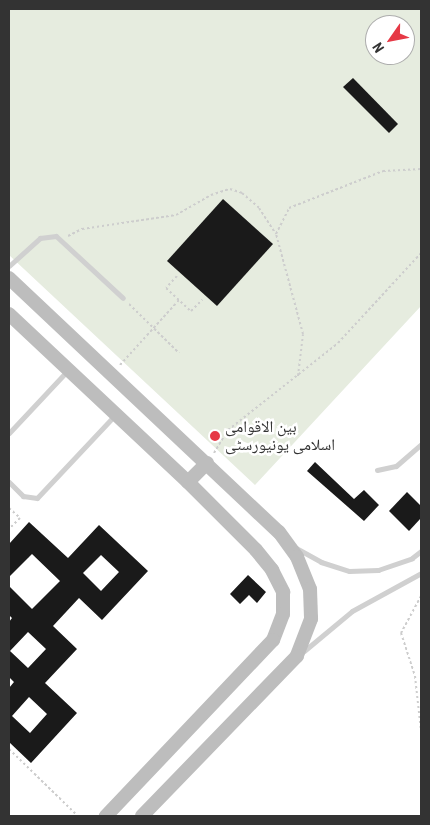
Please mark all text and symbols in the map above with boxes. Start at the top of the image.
north arrow [365,15,415,65]
text: N [369,40,387,56]
place label: بین الاقوامی اسلامی یونیورسٹی [225,417,335,455]
marker: بین الاقوامی اسلامی یونیورسٹی [209,430,221,442]

